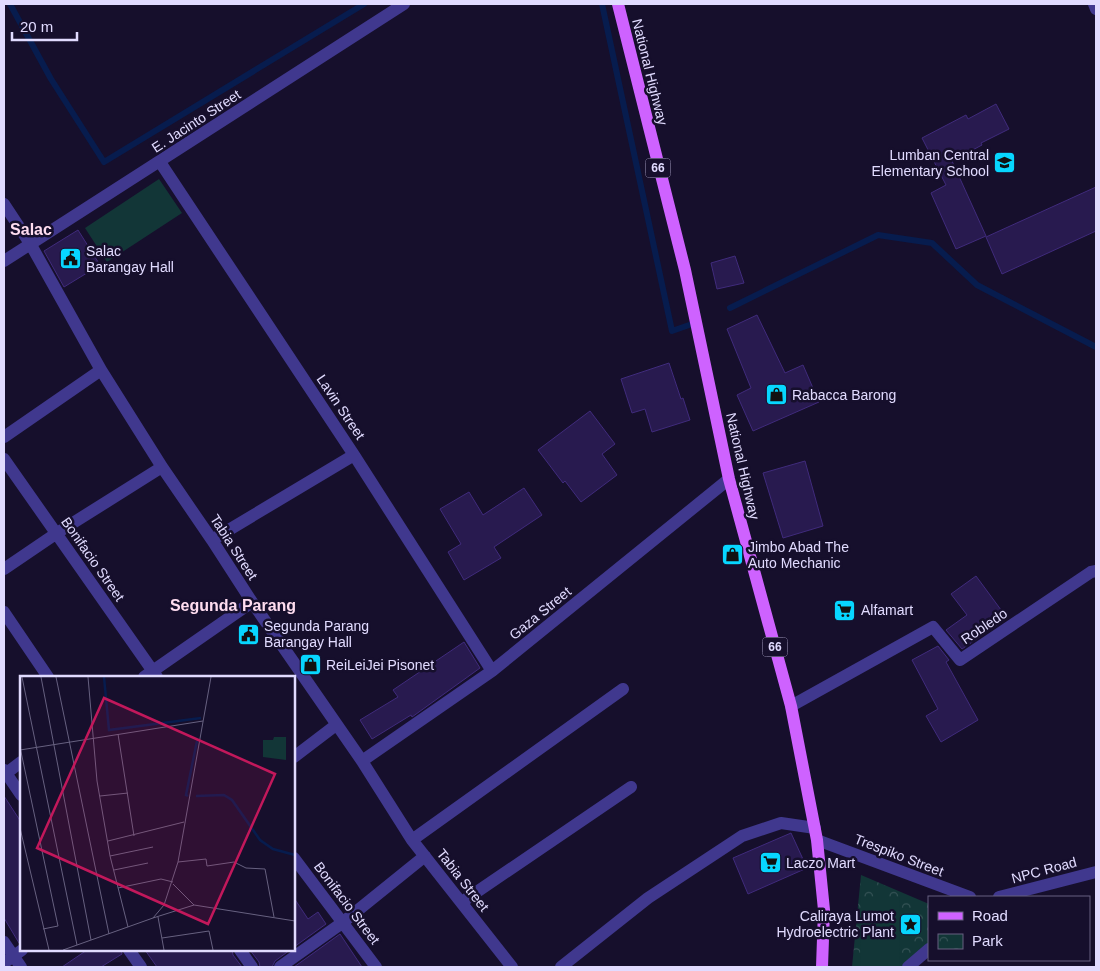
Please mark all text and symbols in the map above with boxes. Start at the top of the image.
scale bar [12,10,78,42]
street label: National Highway [629,17,671,127]
text: 20 m [20,18,53,35]
street label: E. Jacinto Street [149,86,244,156]
place label: Lumban Central Elementary School [871,147,989,179]
school or university icon: Lumban Central Elementary School [993,151,1017,175]
road number: 66 [646,158,670,178]
district label: Salac [10,221,52,238]
place label: Salac Barangay Hall [86,243,174,275]
public building icon: Salac Barangay Hall [58,247,82,271]
street label: Lavin Street [313,372,369,443]
shop icon: Rabacca Barong [764,383,788,407]
place label: Rabacca Barong [792,387,896,403]
street label: National Highway [723,411,763,521]
street label: Tabia Street [207,511,261,583]
street label: Bonifacio Street [58,514,128,604]
place label: Jimbo Abad The Auto Mechanic [748,539,849,571]
shop icon: Jimbo Abad The Auto Mechanic [720,543,744,567]
street label: Gaza Street [506,583,574,643]
district label: Segunda Parang [170,597,296,614]
supermarket icon: Alfamart [833,598,857,622]
place label: Alfamart [861,602,913,618]
street label: Robledo [958,605,1010,647]
place label: Segunda Parang Barangay Hall [264,618,369,650]
public building icon: Segunda Parang Barangay Hall [236,622,260,646]
road number: 66 [762,638,788,656]
shop icon: ReiLeiJei Pisonet [298,653,322,677]
place label: ReiLeiJei Pisonet [326,657,434,673]
inset map [20,676,295,951]
street label: Trespiko Street [852,831,946,879]
street label: Tabia Street [434,846,492,914]
supermarket icon: Laczo Mart [758,851,782,875]
street label: NPC Road [1010,854,1078,886]
place label: Laczo Mart [786,855,855,871]
street label: Bonifacio Street [311,859,383,947]
legend [928,896,1090,961]
text: Road [972,907,1008,924]
place label: Caliraya Lumot Hydroelectric Plant [777,908,894,940]
place icon: Caliraya Lumot Hydroelectric Plant [898,912,922,936]
text: Park [972,932,1003,949]

